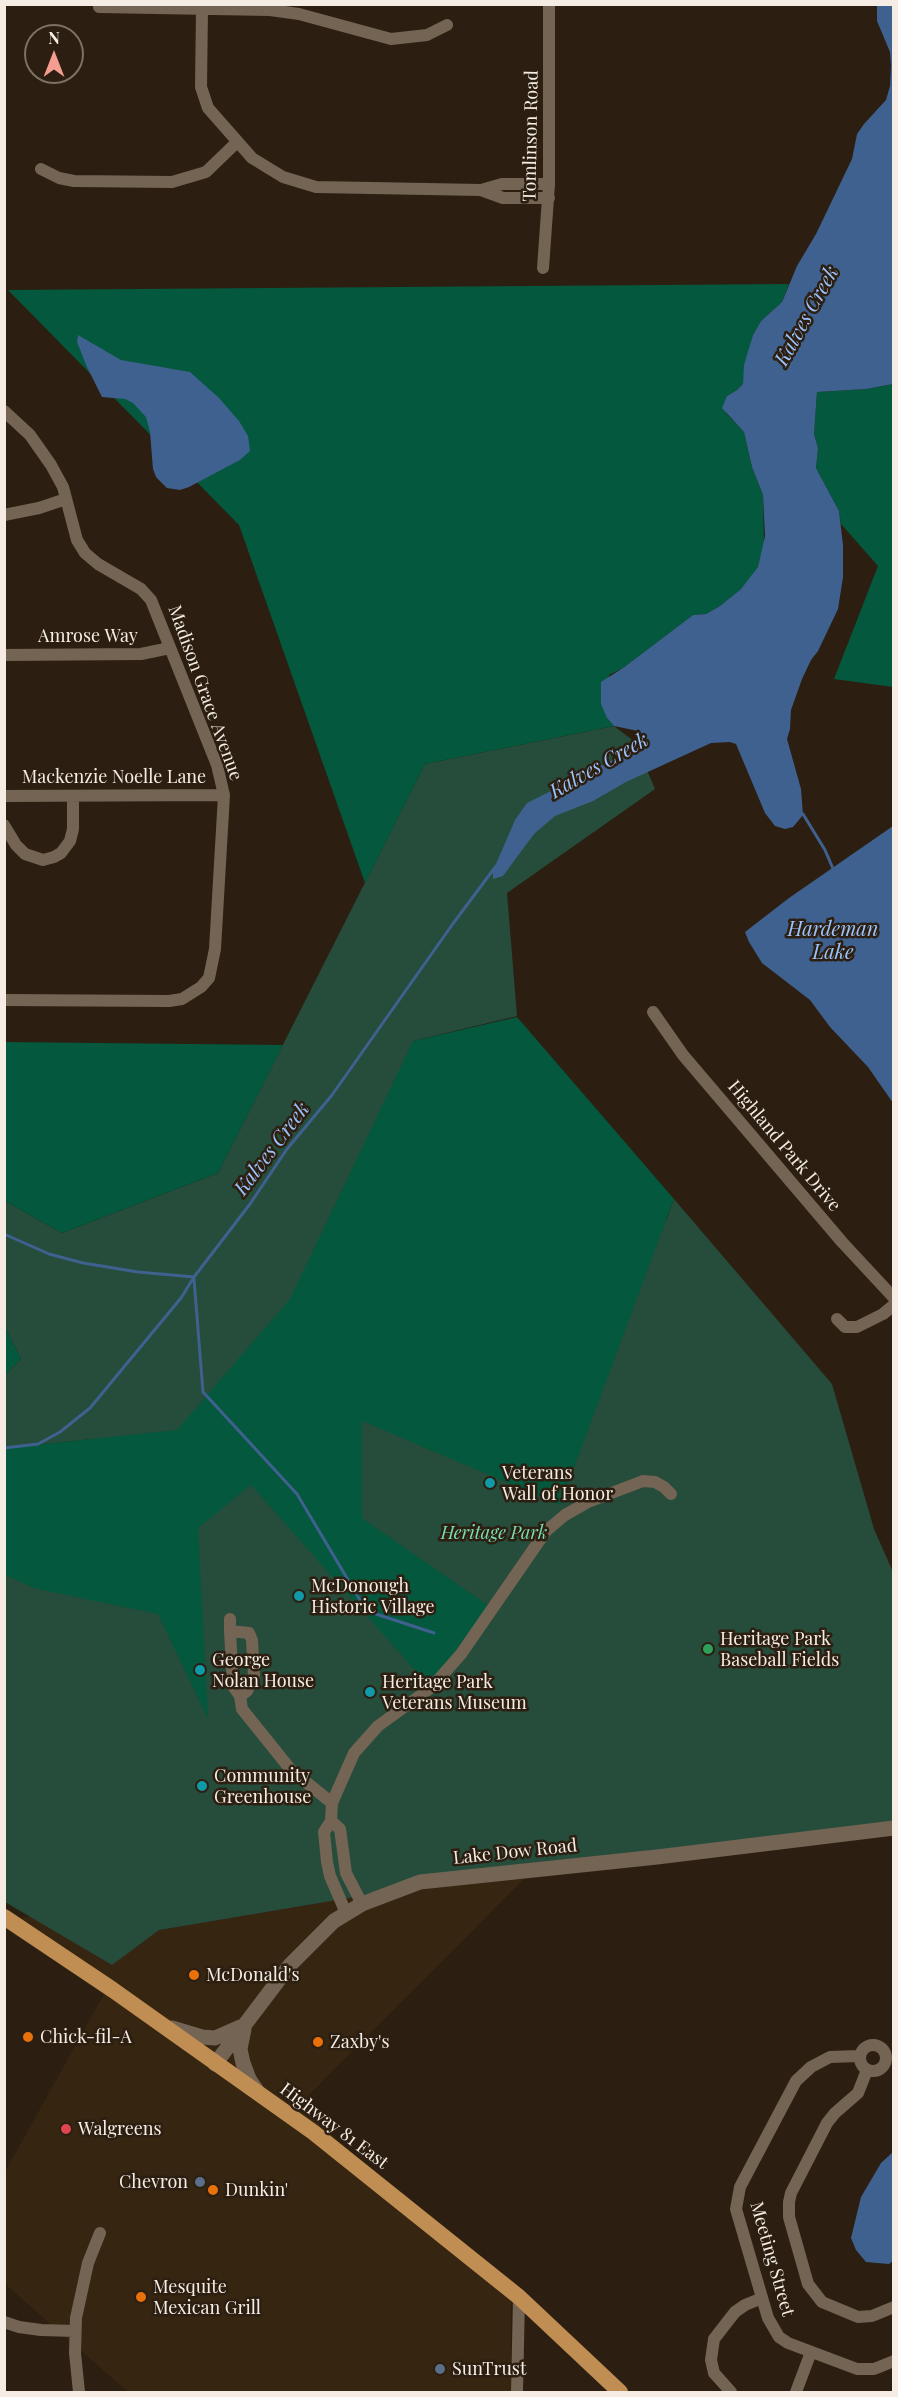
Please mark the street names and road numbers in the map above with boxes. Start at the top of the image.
street label: Tomlinson Road [519,70,543,202]
street label: Madison Grace Avenue [163,602,247,784]
street label: Amrose Way [38,625,138,647]
street label: Mackenzie Noelle Lane [22,766,206,788]
street label: Highland Park Drive [723,1076,845,1216]
street label: Lake Dow Road [452,1835,578,1869]
street label: Highway 81 East [276,2078,392,2174]
street label: Meeting Street [745,2199,799,2319]

